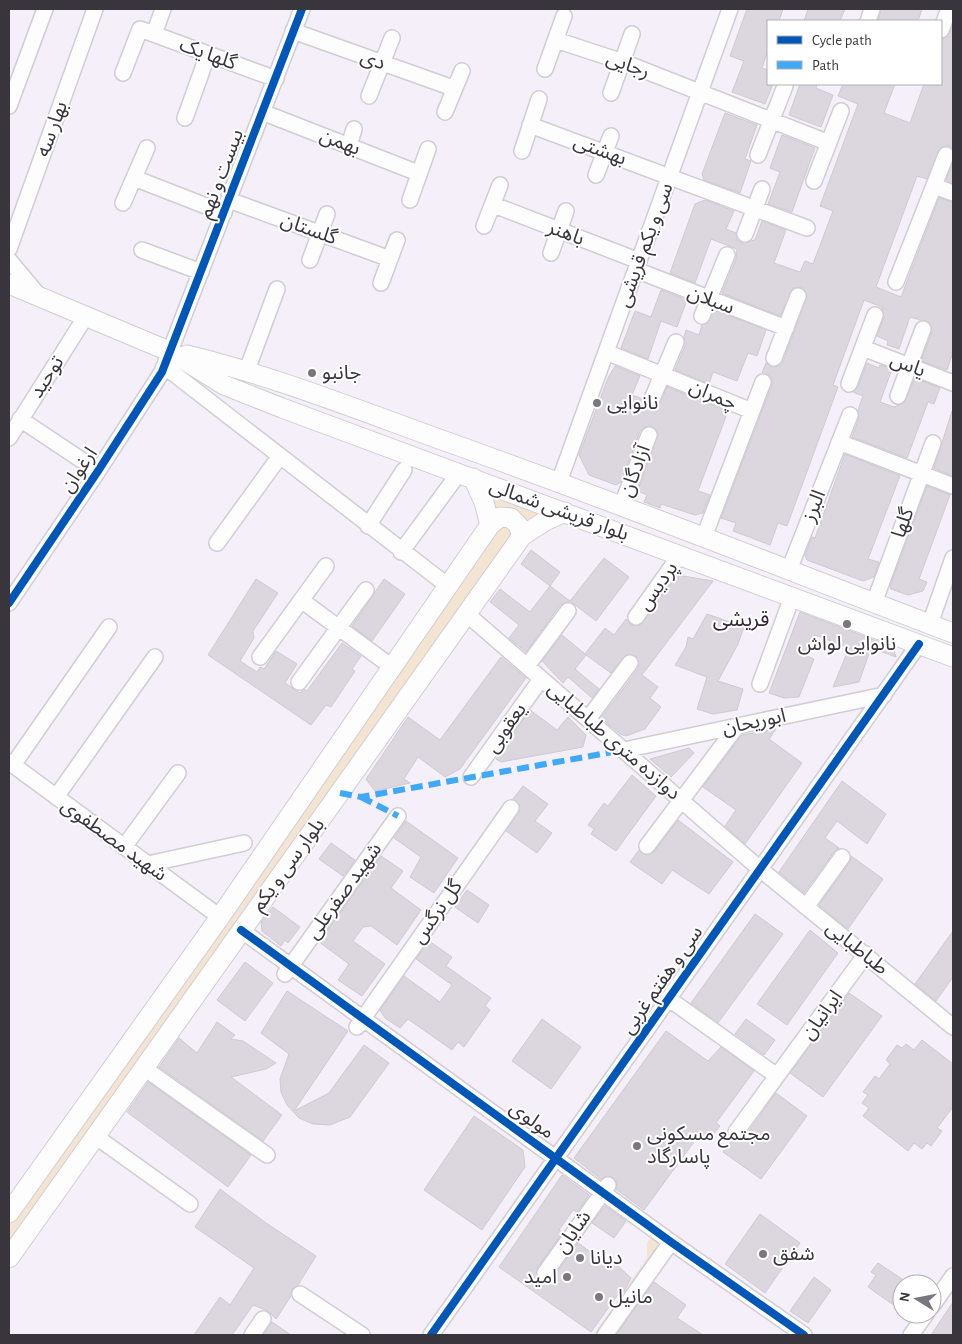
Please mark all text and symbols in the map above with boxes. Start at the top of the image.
legend [767,20,942,85]
text: Cycle path [812,33,872,48]
street label: گلها یک [177,34,240,74]
street label: دی [358,46,388,75]
street label: رجایی [603,48,652,83]
text: Path [812,58,839,73]
street label: بهار سه [33,99,72,160]
street label: بهمن [317,125,363,160]
street label: بیست و نهم [195,127,251,223]
street label: بهشتی [571,131,629,170]
street label: سی و یکم قریشی [613,180,680,311]
street label: گلستان [278,209,341,250]
street label: باهنر [544,217,587,250]
street label: سبلان [685,282,737,319]
street label: یاس [887,349,928,382]
street label: توحید [26,352,69,402]
place label: جانبو [322,363,361,384]
marker: جانبو [306,367,318,379]
street label: چمران [686,376,740,416]
place label: نانوایی [607,393,658,414]
marker: نانوایی [591,397,603,409]
street label: آزادگان [615,441,655,500]
street label: ارغوان [57,444,102,497]
street label: بلوار قریشی شمالی [486,476,631,545]
street label: البرز [798,487,830,526]
street label: گلها [887,504,918,541]
street label: پردیس [634,558,684,615]
district label: قریشی [713,609,769,631]
marker: نانوایی لواش [841,618,853,630]
place label: نانوایی لواش [798,634,896,655]
street label: دوازده متری طباطبایی [543,678,684,805]
street label: یعقوبی [482,699,531,757]
street label: ابوریحان [720,706,788,739]
street label: شهید مصطفوی [57,795,171,886]
street label: بلوار سی و یکم [248,815,332,918]
street label: شهید صفرعلی [303,839,386,943]
street label: گل نرگس [407,875,467,948]
street label: طباطبایی [822,917,892,980]
street label: سی و هفتم غربی [617,922,710,1040]
street label: ایرانیان [798,987,847,1044]
street label: مولوی [505,1097,558,1144]
place label: مجتمع مسکونی پاسارگاد [647,1124,770,1169]
marker: مجتمع مسکونی پاسارگاد [631,1140,643,1152]
street label: شایان [551,1207,595,1258]
place label: شفق [773,1244,815,1266]
place label: دیانا [590,1248,623,1268]
marker: شفق [757,1248,769,1260]
marker: دیانا [574,1252,586,1264]
place label: امید [524,1267,557,1287]
marker: امید [561,1271,573,1283]
north arrow [892,1274,942,1324]
place label: مانیل [609,1287,653,1308]
marker: مانیل [593,1291,605,1303]
text: N [897,1291,913,1303]

